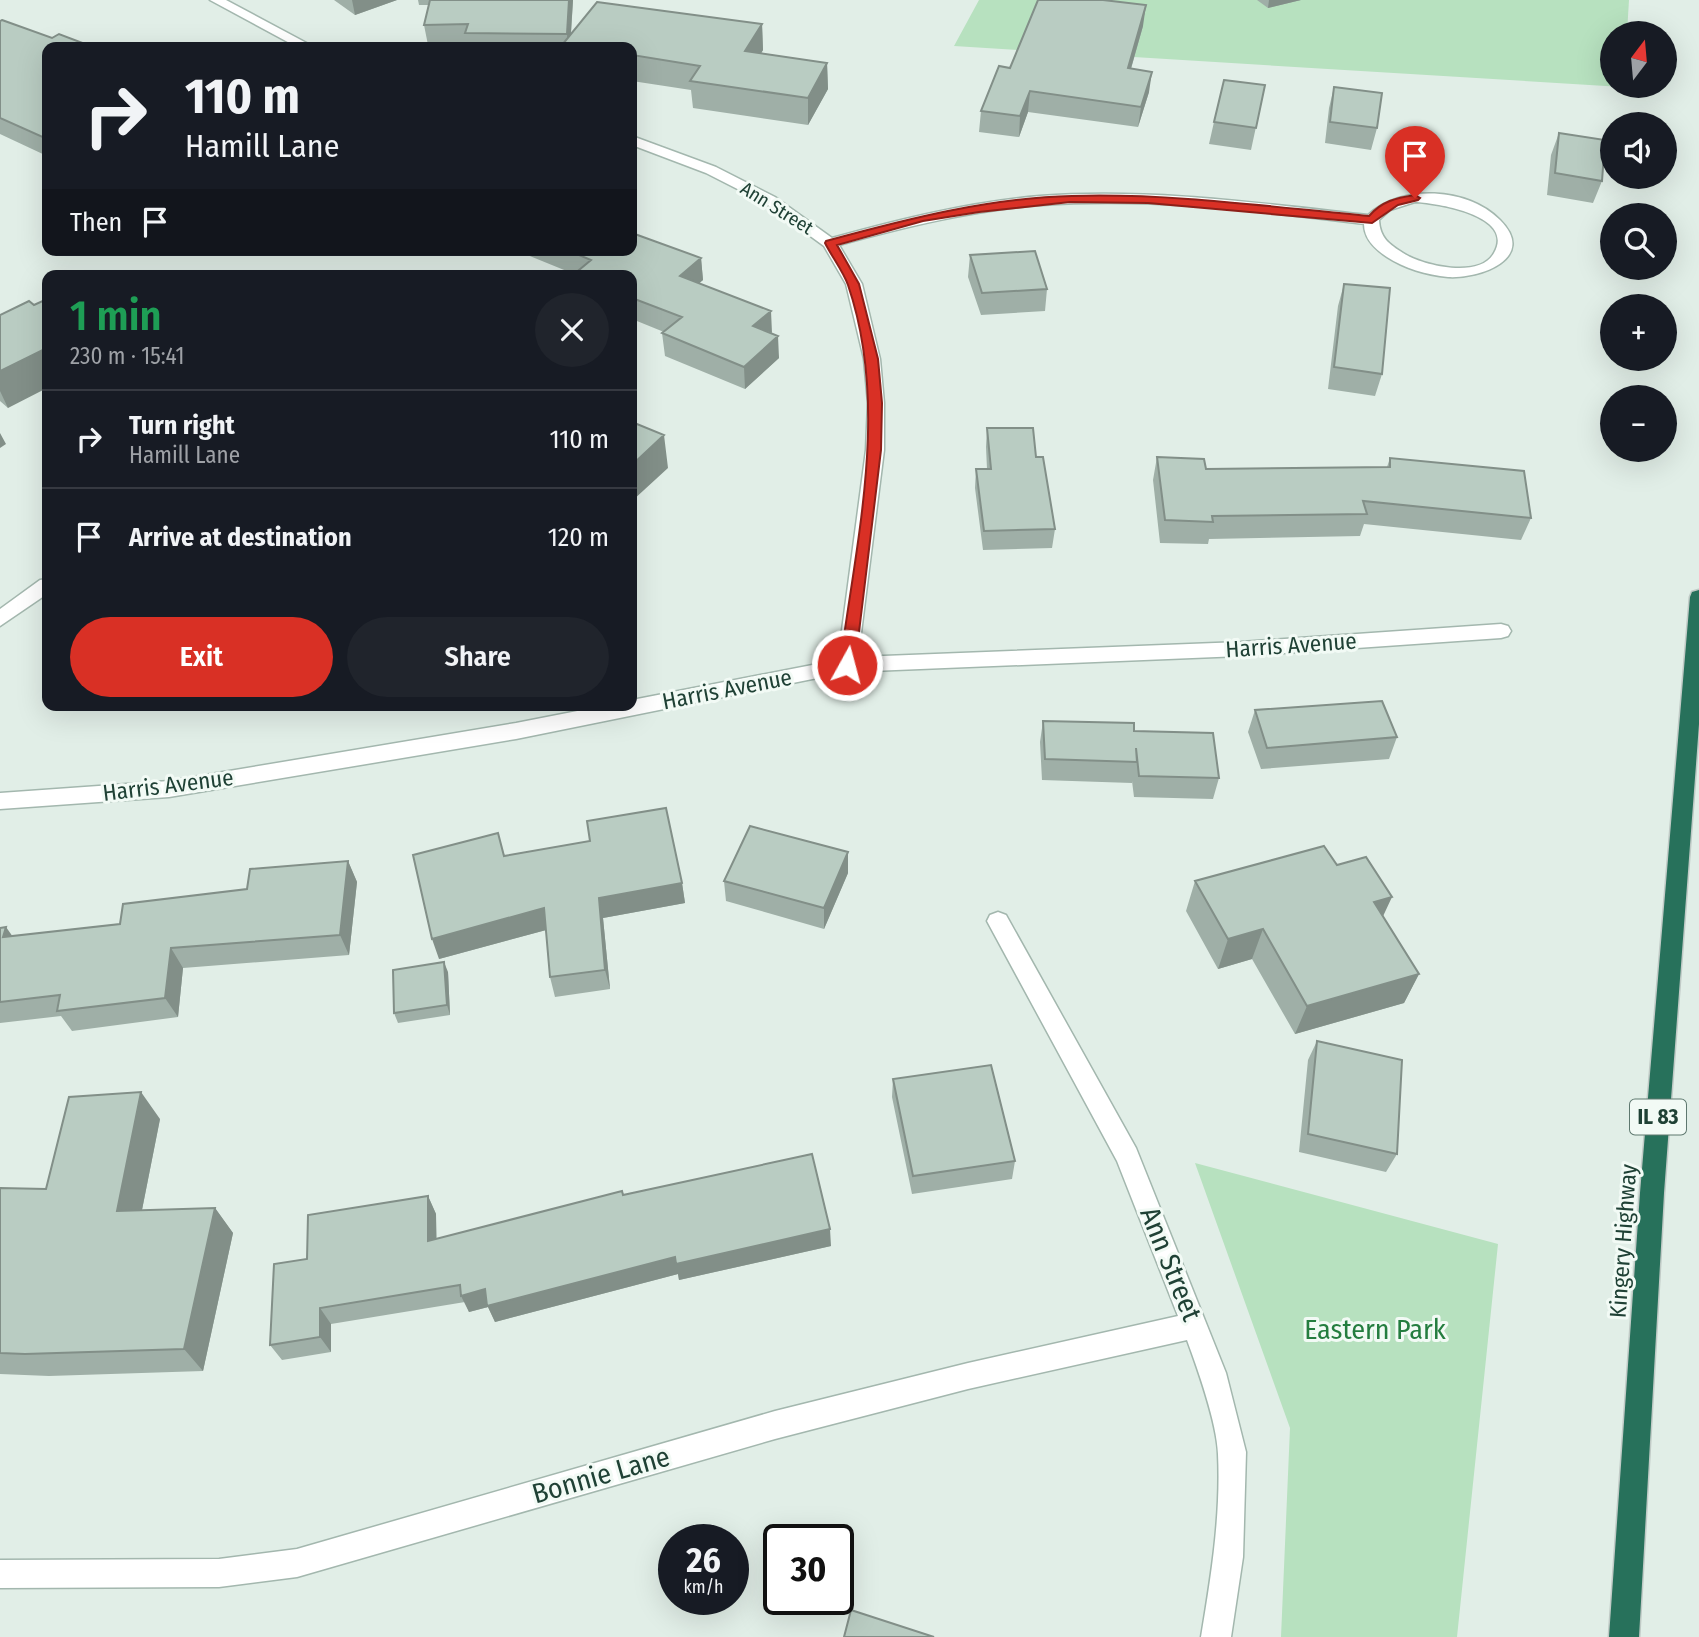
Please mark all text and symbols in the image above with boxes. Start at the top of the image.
north arrow [1600,21,1676,98]
map controls [1600,21,1677,462]
text: 110 m [185,67,300,126]
icon: right [70,70,161,161]
button: sound [1600,112,1677,189]
pin [1385,126,1445,198]
text: Hamill Lane [185,127,339,165]
icon: arrive [1396,137,1434,175]
street label: Ann Street [736,177,818,240]
icon: arrive [136,203,174,241]
button: search [1600,203,1677,280]
text: Then [70,207,122,238]
text: 1 min [70,291,161,341]
button: close [535,293,609,367]
button: + [1600,294,1677,371]
text: 230 m · 15:41 [70,342,184,370]
button: − [1600,385,1677,462]
text: Turn right [129,410,235,441]
icon: right [70,420,108,458]
text: 110 m [549,424,609,455]
text: Hamill Lane [129,441,240,469]
icon: arrive [70,518,108,556]
text: Arrive at destination [129,522,352,553]
text: 120 m [548,522,609,553]
button: Exit [70,617,333,697]
button: Share [347,617,609,697]
street label: Harris Avenue [1224,626,1358,664]
position arrow [810,628,884,702]
street label: Harris Avenue [660,663,794,715]
street label: Harris Avenue [101,763,235,807]
road number: IL 83 [1630,1100,1686,1134]
street label: Kingery Highway [1604,1162,1642,1319]
street label: Ann Street [1133,1202,1209,1326]
park label: Eastern Park [1304,1313,1447,1346]
street label: Bonnie Lane [528,1440,674,1510]
speed limit sign: 30 [763,1524,854,1615]
text: 26 [686,1539,721,1581]
text: km/h [683,1576,724,1598]

